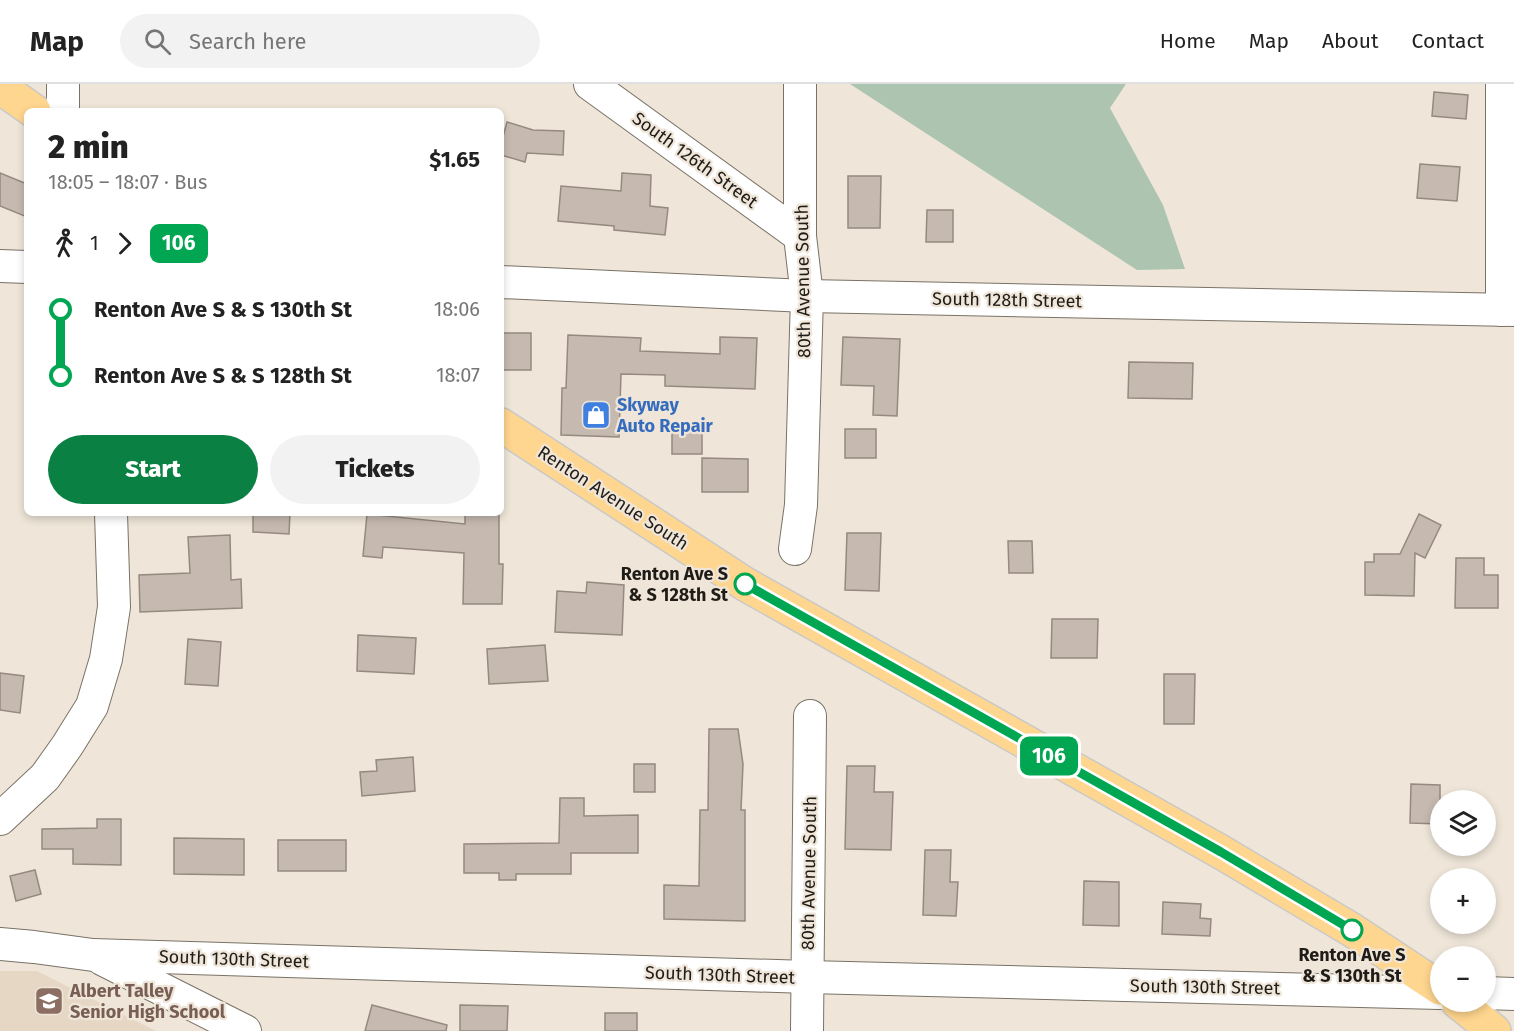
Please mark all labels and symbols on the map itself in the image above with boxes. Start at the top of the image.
street label: South 126th Street [628,107,762,213]
street label: 80th Avenue South [791,204,815,358]
street label: South 128th Street [932,288,1083,312]
place label: Skyway Auto Repair [616,394,714,437]
shop icon: Skyway Auto Repair [580,399,612,431]
street label: Renton Avenue South [533,441,693,555]
place label: Renton Ave S & S 128th St [621,563,729,606]
marker: Renton Ave S & S 128th St [734,573,756,595]
line badge: 106 [1014,736,1084,776]
street label: 80th Avenue South [797,796,821,950]
marker: Renton Ave S & S 130th St [1341,919,1363,941]
place label: Renton Ave S & S 130th St [1298,944,1406,987]
street label: South 130th Street [159,945,310,973]
street label: South 130th Street [645,961,796,989]
street label: South 130th Street [1130,975,1281,999]
place label: Albert Talley Senior High School [69,980,226,1023]
school or university icon: Albert Talley Senior High School [33,985,65,1017]

